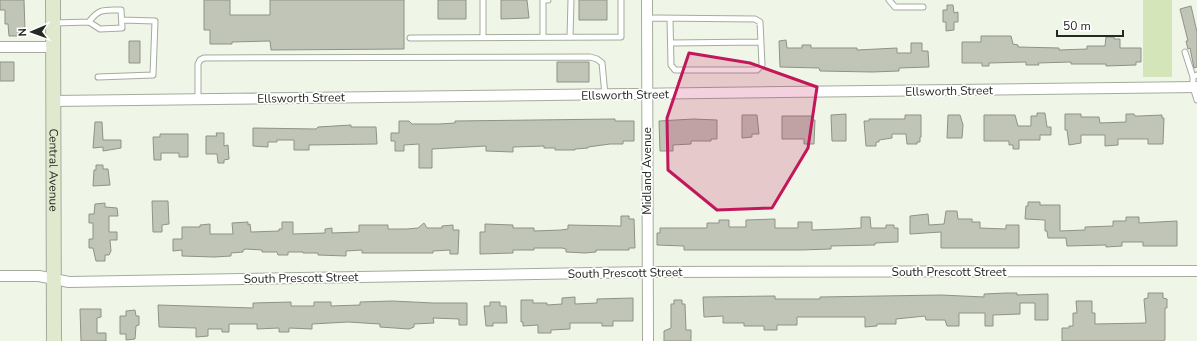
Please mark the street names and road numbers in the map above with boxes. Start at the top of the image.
street label: Ellsworth Street [905,82,994,100]
street label: Ellsworth Street [581,86,670,104]
street label: Ellsworth Street [257,89,346,107]
street label: Midland Avenue [639,127,655,215]
street label: Central Avenue [45,128,62,212]
street label: South Prescott Street [567,264,683,282]
street label: South Prescott Street [892,264,1007,280]
street label: South Prescott Street [243,269,359,287]

